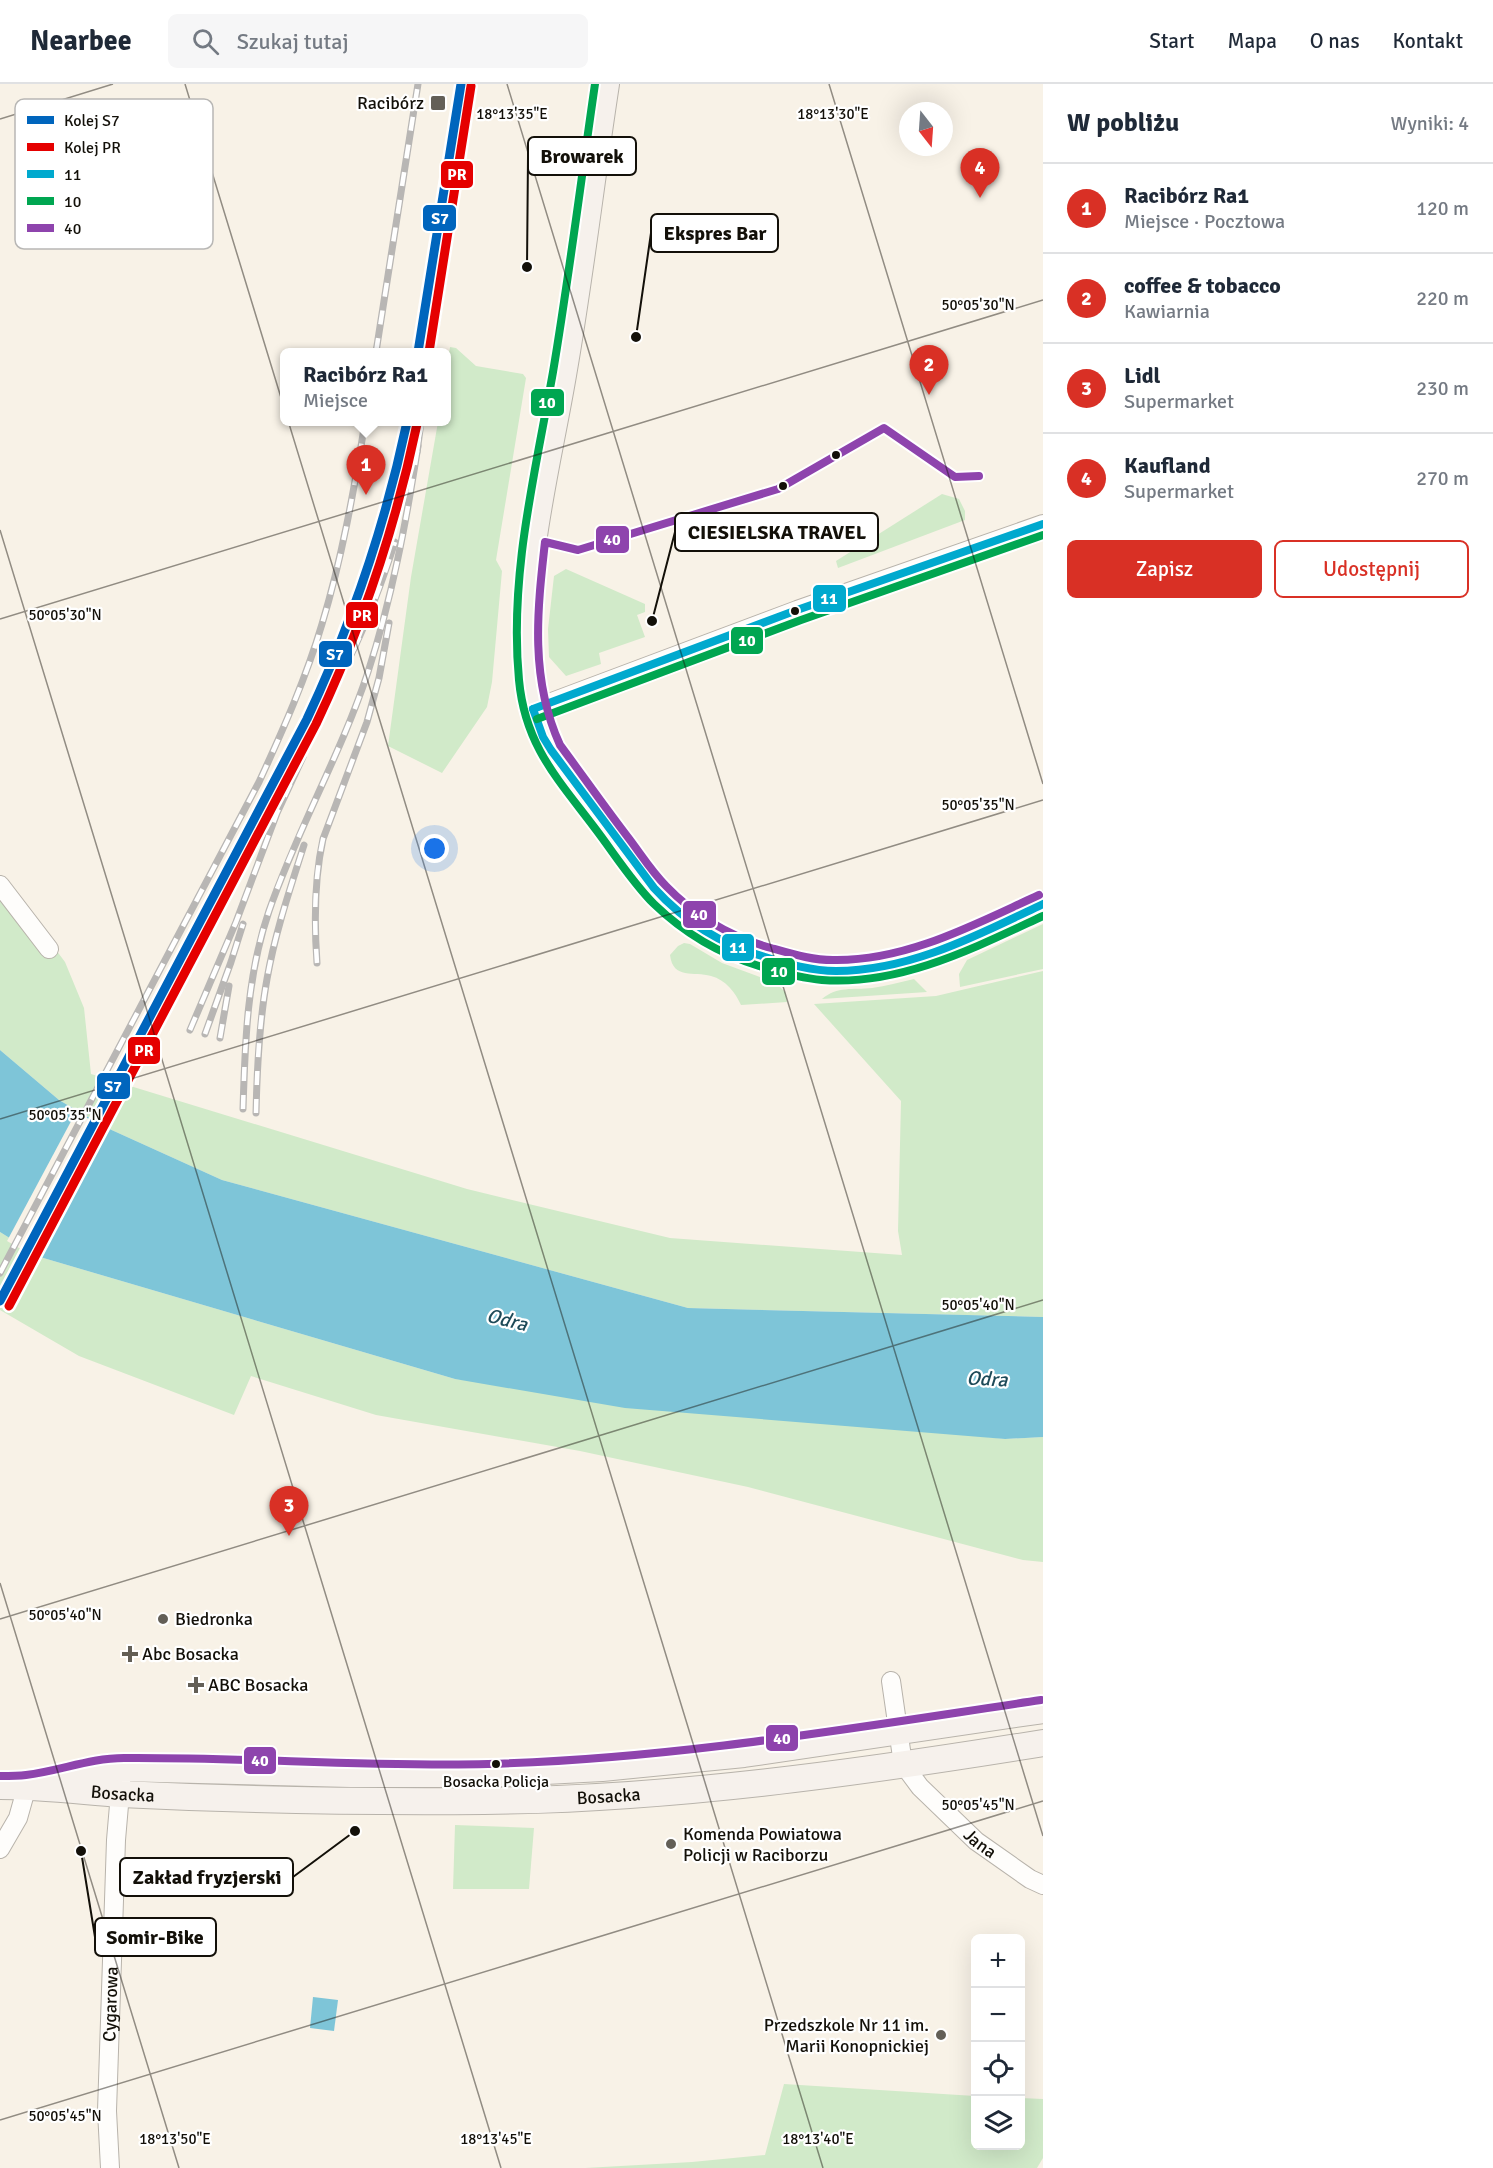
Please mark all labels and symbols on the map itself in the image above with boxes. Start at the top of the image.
place label: Racibórz [357,92,424,114]
marker: Racibórz [429,94,447,112]
legend [15,99,213,249]
north arrow [899,102,953,156]
text: 18°13'35"E [476,105,548,123]
text: 18°13'30"E [797,105,869,123]
text: Kolej S7 [64,111,120,131]
callout: Browarek [528,137,636,175]
text: Kolej PR [64,138,121,158]
text: Browarek [540,144,624,169]
pin: 4 [960,148,1000,198]
line badge: PR [440,160,474,189]
text: 11 [64,165,81,185]
text: PR [447,165,467,185]
text: 10 [64,192,81,212]
line badge: S7 [422,204,457,232]
text: S7 [431,209,449,229]
callout: Ekspres Bar [651,214,778,252]
text: 40 [64,219,81,239]
text: Ekspres Bar [664,221,766,246]
text: 50°05'30"N [941,296,1015,314]
pin: 2 [910,346,948,395]
line badge: 10 [530,388,565,417]
text: 10 [538,393,556,413]
pin: 1 [346,446,386,495]
unlabelled marker [830,449,842,461]
unlabelled marker [777,480,789,492]
callout: CIESIELSKA TRAVEL [675,513,878,551]
text: CIESIELSKA TRAVEL [688,520,867,545]
line badge: 40 [595,525,630,554]
text: 40 [603,530,621,550]
line badge: 11 [812,584,847,613]
text: 11 [820,589,838,609]
line badge: PR [345,601,379,629]
unlabelled marker [789,605,801,617]
text: 50°05'30"N [28,606,102,624]
text: PR [352,606,372,626]
line badge: 10 [730,626,764,655]
text: 10 [738,631,756,651]
line badge: S7 [318,640,353,668]
text: S7 [326,645,344,665]
text: 50°05'35"N [941,796,1015,814]
your location [420,834,449,863]
line badge: 40 [682,900,717,929]
text: 40 [690,905,708,925]
line badge: 11 [721,933,755,962]
text: 11 [729,938,747,958]
line badge: 10 [761,957,796,986]
text: 10 [770,962,788,982]
line badge: PR [127,1036,161,1065]
text: PR [134,1041,154,1061]
line badge: S7 [96,1072,131,1100]
text: S7 [104,1077,122,1097]
text: 50°05'35"N [28,1106,102,1124]
text: 50°05'40"N [941,1296,1015,1314]
water label: Odra [484,1303,531,1337]
water label: Odra [966,1365,1009,1393]
pin: 3 [270,1486,308,1536]
text: 50°05'40"N [28,1606,102,1624]
place label: Biedronka [175,1608,253,1630]
marker: Biedronka [156,1612,170,1626]
place label: Abc Bosacka [142,1643,239,1665]
marker: Abc Bosacka [123,1647,137,1661]
place label: ABC Bosacka [208,1674,308,1696]
marker: ABC Bosacka [189,1678,203,1692]
line badge: 40 [765,1724,799,1752]
text: 40 [773,1729,791,1749]
line badge: 40 [243,1746,277,1775]
text: 40 [251,1751,269,1771]
marker: Bosacka Policja [490,1758,502,1770]
place label: Bosacka Policja [443,1772,549,1792]
street label: Bosacka [90,1781,155,1807]
street label: Bosacka [576,1783,641,1809]
text: 50°05'45"N [941,1796,1015,1814]
place label: Komenda Powiatowa Policji w Raciborzu [683,1823,842,1866]
street label: Jana [959,1824,1001,1863]
marker: Komenda Powiatowa Policji w Raciborzu [664,1837,678,1851]
callout: Zakład fryzjerski [120,1858,293,1896]
text: Zakład fryzjerski [133,1865,281,1890]
callout: Somir-Bike [95,1918,216,1956]
text: Somir-Bike [106,1925,204,1950]
street label: Cygarowa [98,1966,123,2042]
place label: Przedszkole Nr 11 im. Marii Konopnickiej [764,2014,929,2057]
marker: Przedszkole Nr 11 im. Marii Konopnickiej [934,2028,948,2042]
text: 50°05'45"N [28,2107,102,2125]
text: 18°13'50"E [139,2130,211,2148]
text: 18°13'45"E [460,2130,532,2148]
text: 18°13'40"E [782,2130,854,2148]

